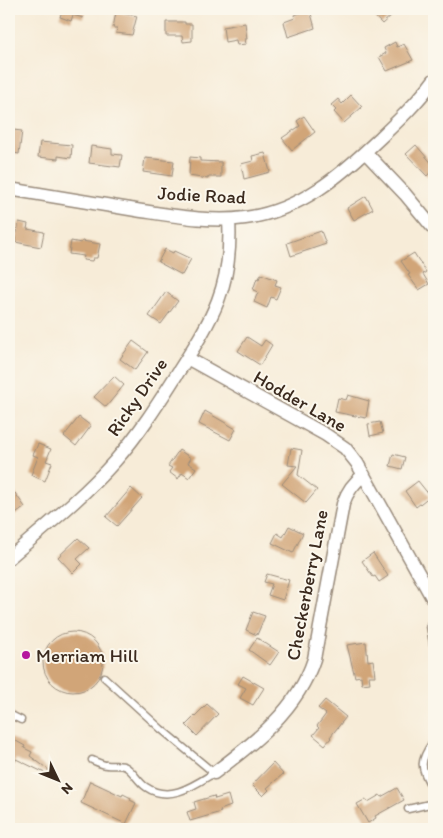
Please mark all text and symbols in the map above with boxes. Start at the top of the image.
street label: Jodie Road [157,181,247,209]
street label: Ricky Drive [102,353,172,441]
street label: Hodder Lane [249,365,351,437]
street label: Checkerberry Lane [281,508,333,662]
place label: Merriam Hill [36,644,139,667]
marker: Merriam Hill [20,649,32,661]
north arrow [32,756,82,806]
text: N [58,779,77,798]

